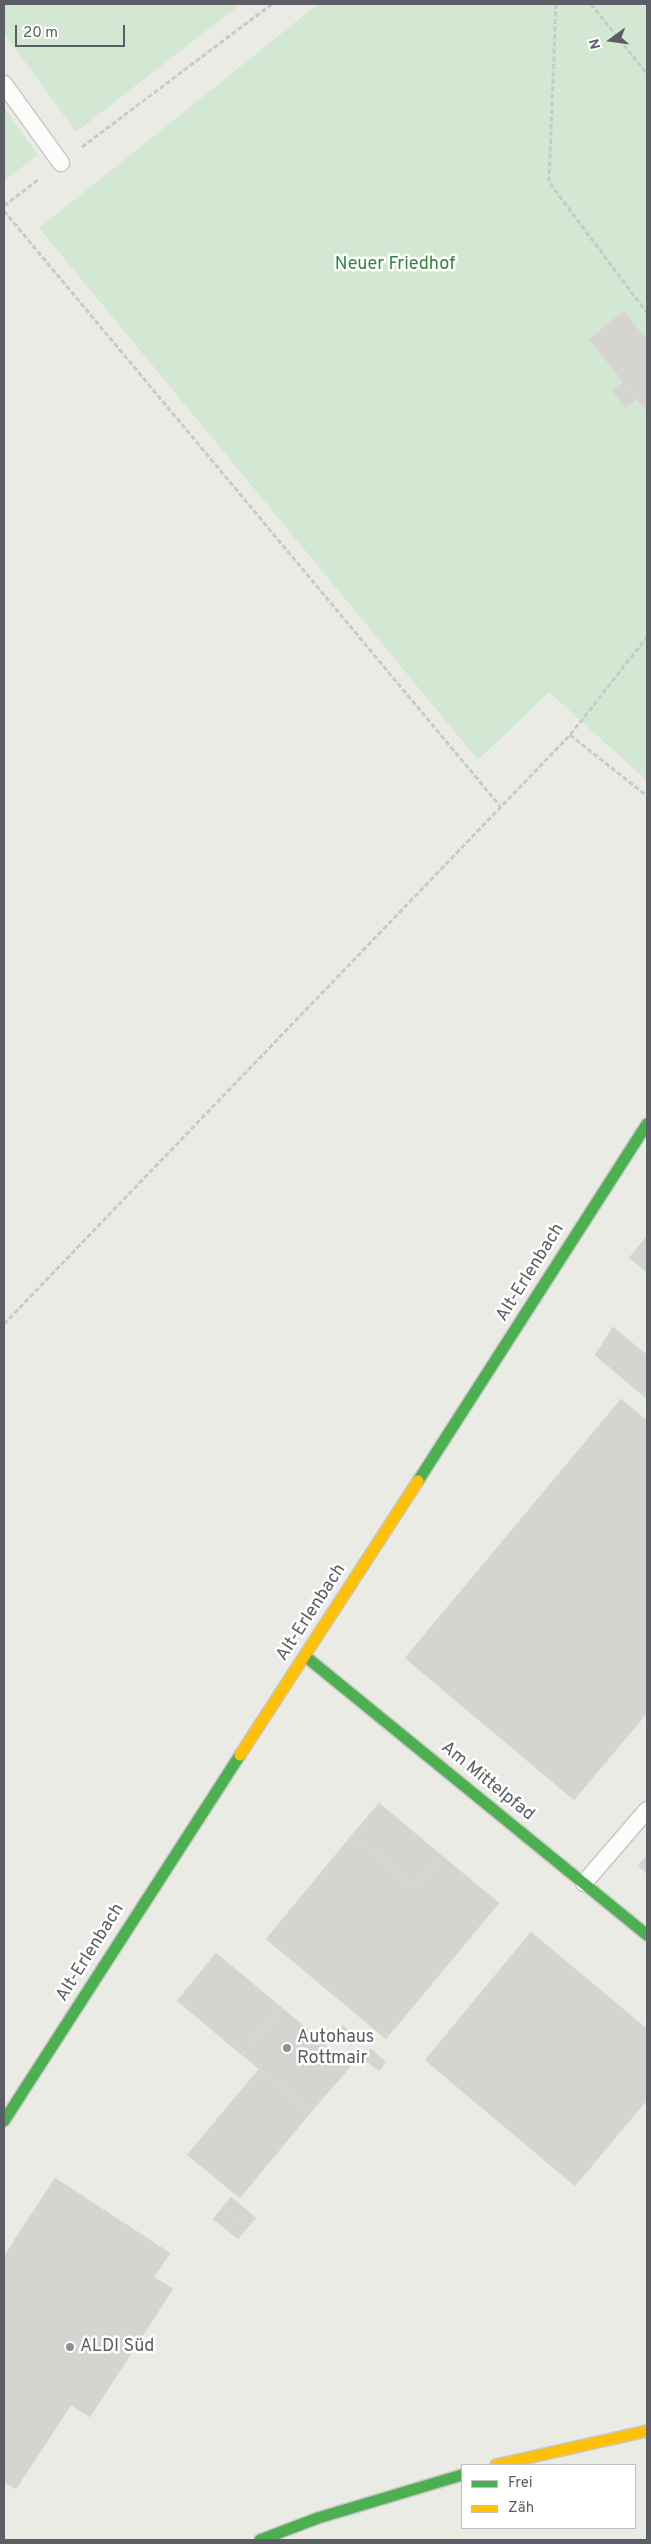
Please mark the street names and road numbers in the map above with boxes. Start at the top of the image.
street label: Alt-Erlenbach [492,1220,570,1326]
street label: Alt-Erlenbach [273,1560,351,1666]
street label: Am Mittelpfad [436,1738,538,1826]
street label: Alt-Erlenbach [52,1900,130,2006]

